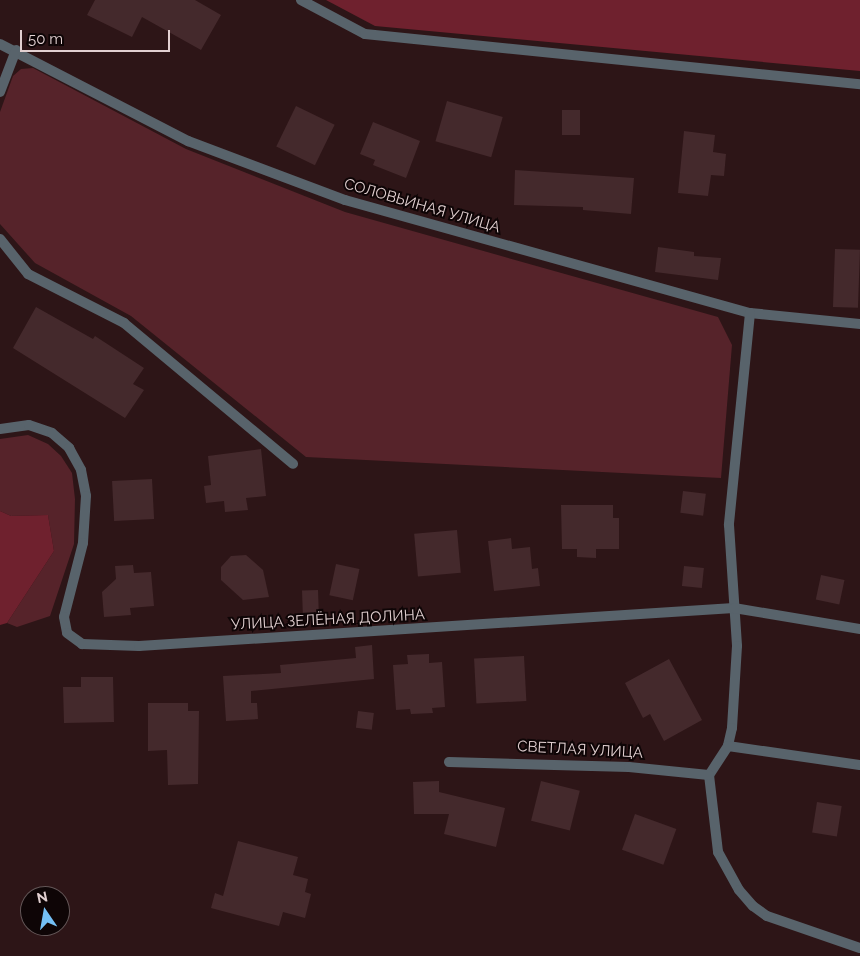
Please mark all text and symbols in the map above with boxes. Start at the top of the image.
scale bar [22,20,172,52]
text: 50 m [28,30,63,48]
street label: СОЛОВЬИНАЯ УЛИЦА [342,175,502,237]
street label: УЛИЦА ЗЕЛЁНАЯ ДОЛИНА [230,606,426,634]
street label: СВЕТЛАЯ УЛИЦА [517,738,643,762]
north arrow [20,886,70,936]
text: N [35,888,49,906]

